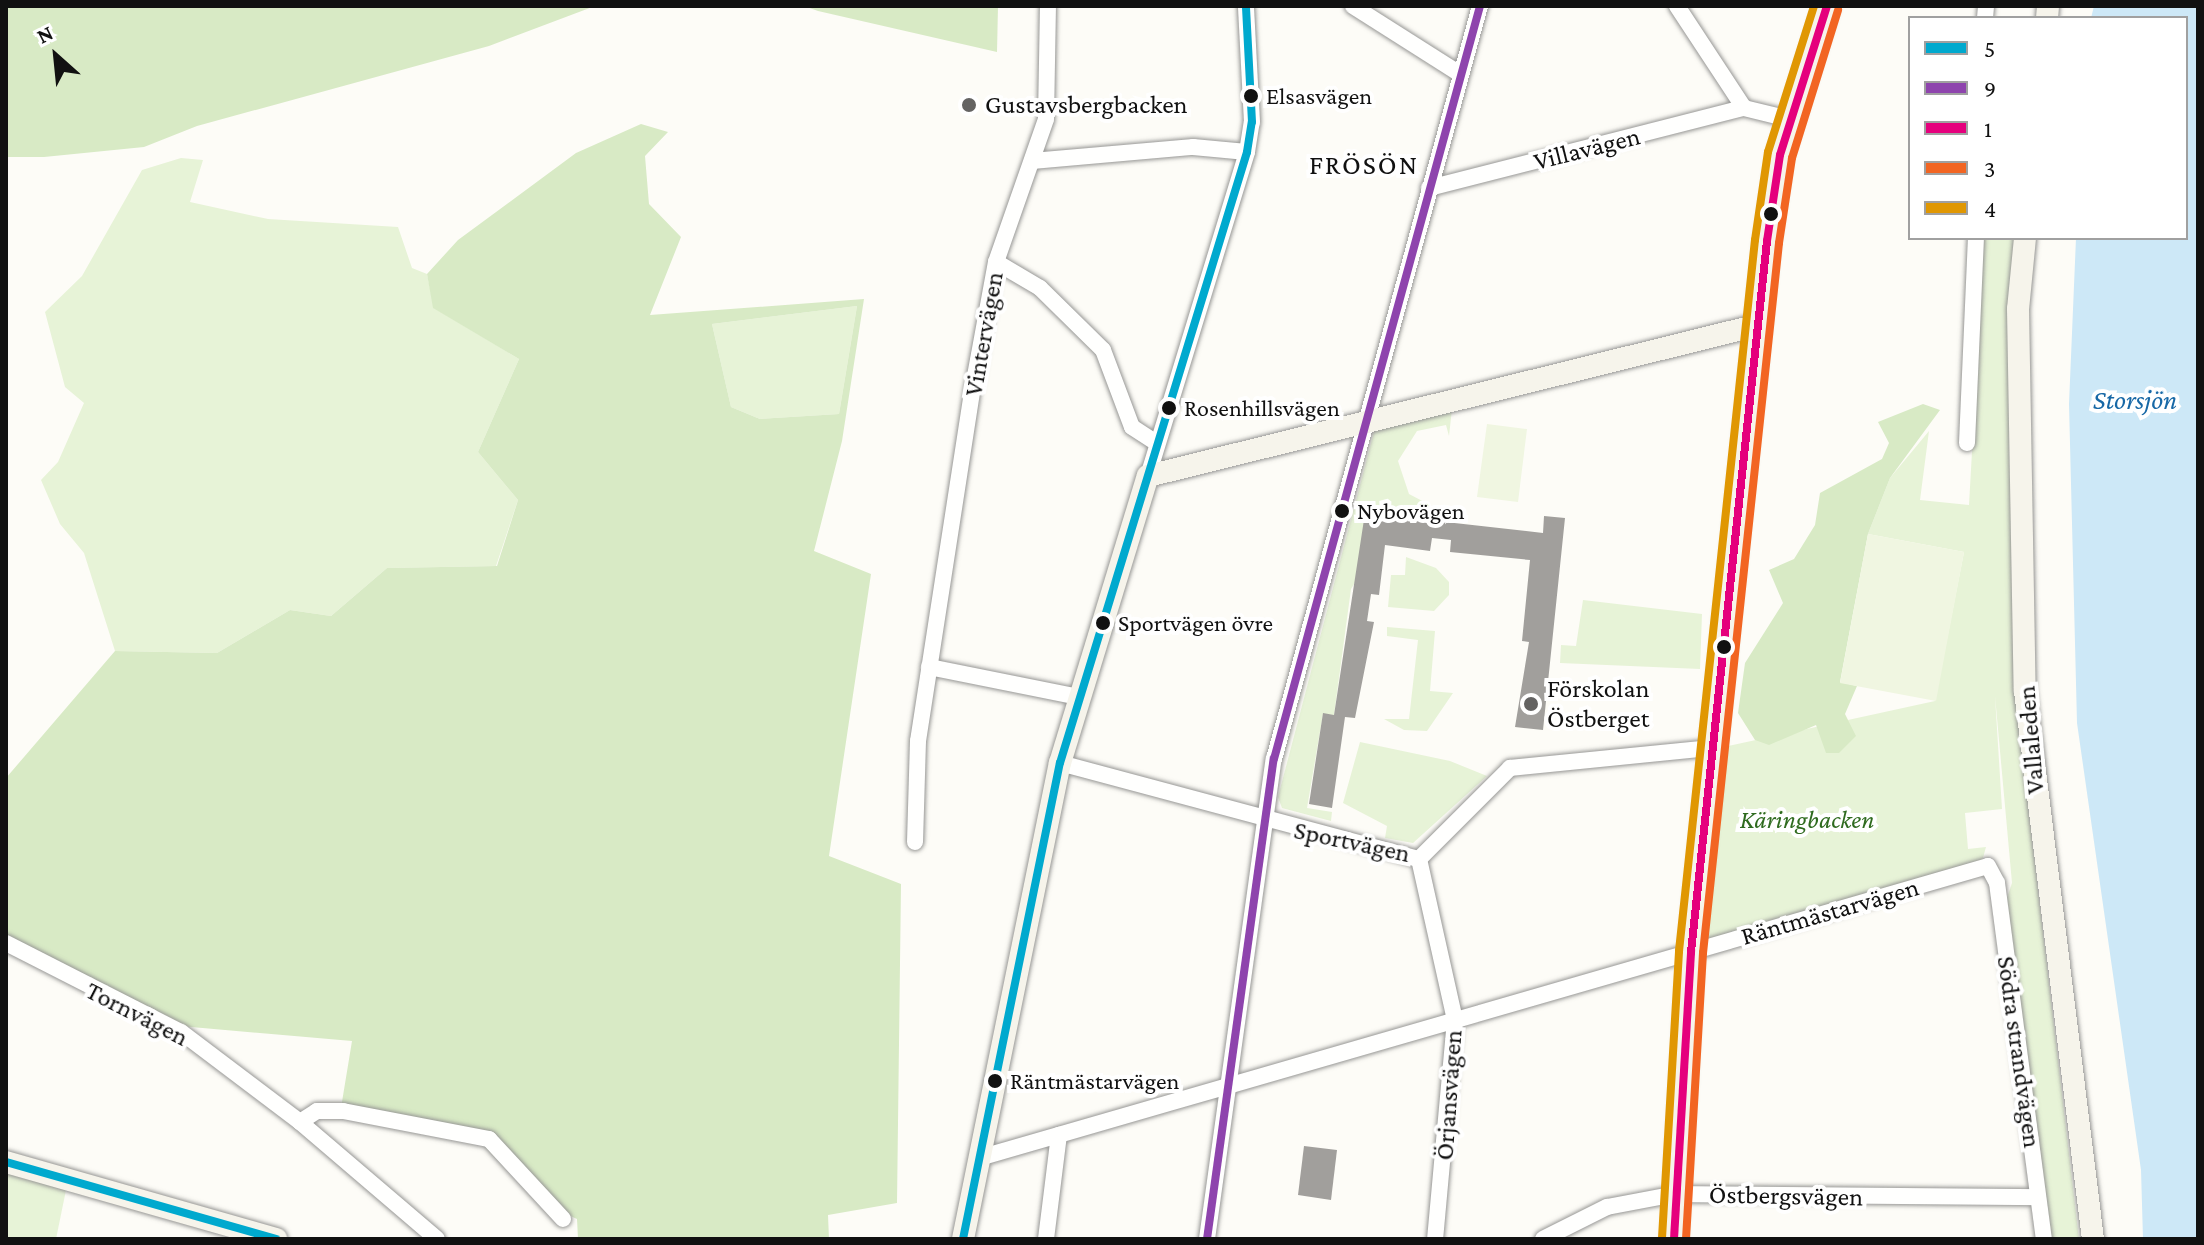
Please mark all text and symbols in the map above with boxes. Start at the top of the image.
north arrow [16,16,96,96]
legend [1908,16,2188,240]
text: N [33,20,57,49]
text: 5 [1984,35,1995,62]
text: 9 [1984,75,1996,102]
place label: Elsasvägen [1266,82,1372,110]
marker: Elsasvägen [1243,88,1259,104]
place label: Gustavsbergbacken [985,89,1188,121]
marker: Gustavsbergbacken [960,96,978,114]
text: 1 [1984,115,1992,142]
street label: Villavägen [1531,121,1643,177]
district label: FRÖSÖN [1309,148,1419,182]
text: 3 [1984,155,1995,182]
text: 4 [1984,195,1996,222]
unlabelled marker [1763,206,1779,222]
street label: Vintervägen [958,269,1010,399]
water label: Storsjön [2093,383,2177,417]
place label: Rosenhillsvägen [1184,394,1340,422]
marker: Rosenhillsvägen [1161,400,1177,416]
place label: Nybovägen [1357,497,1465,525]
marker: Nybovägen [1334,503,1350,519]
place label: Sportvägen övre [1118,609,1273,637]
marker: Sportvägen övre [1095,615,1111,631]
unlabelled marker [1716,639,1732,655]
place label: Förskolan Östberget [1547,673,1649,734]
street label: Vallaleden [2011,684,2051,796]
marker: Förskolan Östberget [1522,695,1540,713]
park label: Käringbacken [1740,804,1874,836]
street label: Sportvägen [1291,814,1413,870]
street label: Räntmästarvägen [1738,872,1922,952]
street label: Södra strandvägen [1990,954,2048,1150]
street label: Tornvägen [81,975,193,1053]
street label: Örjansvägen [1429,1029,1469,1161]
place label: Räntmästarvägen [1010,1067,1179,1095]
marker: Räntmästarvägen [987,1073,1003,1089]
street label: Östbergsvägen [1709,1179,1863,1213]

